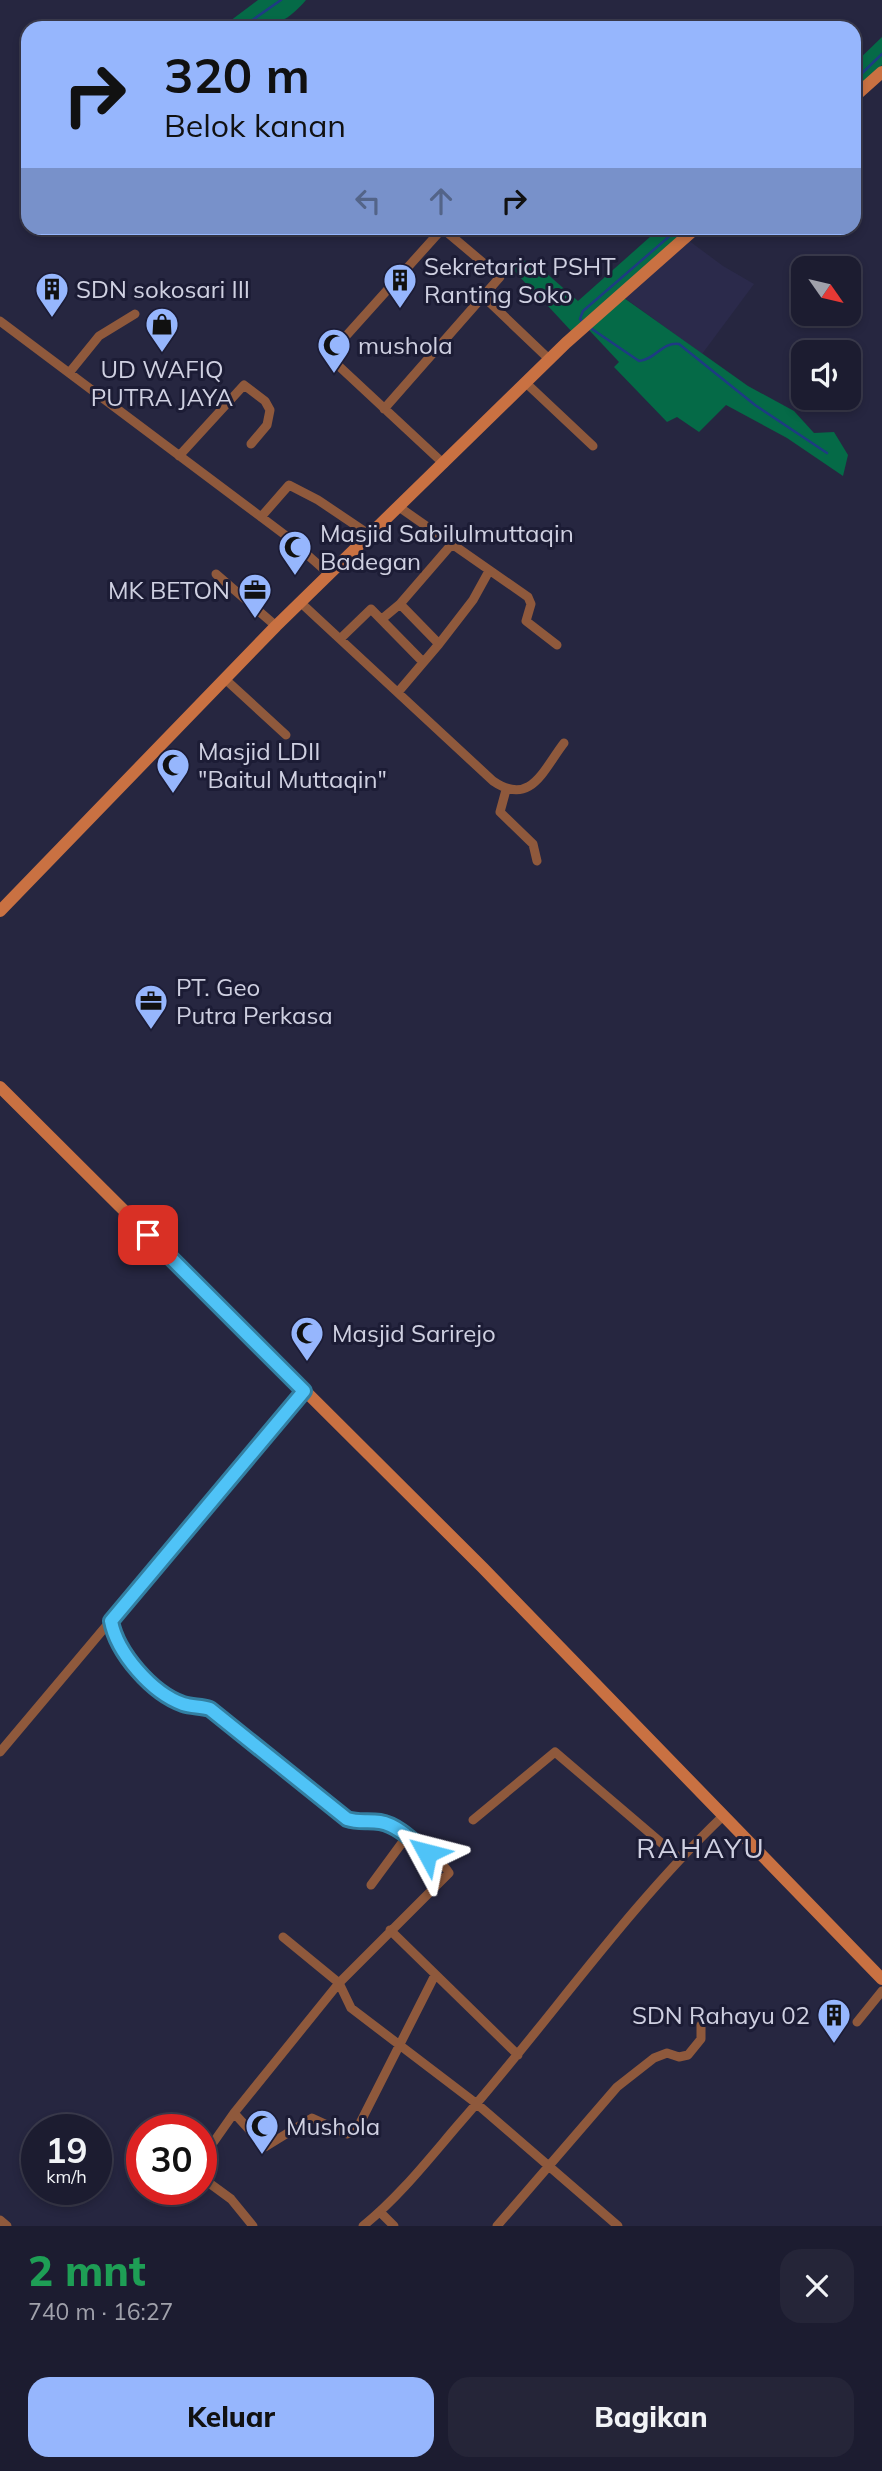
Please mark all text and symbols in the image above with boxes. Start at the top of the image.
text: 320 m [164,44,310,105]
icon: right [49,49,140,140]
text: Belok kanan [164,105,346,145]
icon: left [349,182,387,220]
icon: ahead [422,182,460,220]
icon: right [495,182,533,220]
place label: Sekretariat PSHT Ranting Soko [424,251,616,309]
north arrow [791,256,861,326]
map controls [791,256,861,410]
building icon: Sekretariat PSHT Ranting Soko [381,261,419,310]
building icon: SDN sokosari III [33,270,71,319]
place label: SDN sokosari III [76,274,250,304]
shop icon: UD WAFIQ PUTRA JAYA [143,305,181,354]
mosque icon: mushola [315,326,353,375]
place label: mushola [358,330,453,360]
button: sound [791,340,861,410]
place label: UD WAFIQ PUTRA JAYA [91,354,234,412]
place label: Masjid Sabilulmuttaqin Badegan [320,518,574,576]
mosque icon: Masjid Sabilulmuttaqin Badegan [276,528,314,577]
office icon: MK BETON [236,571,274,620]
place label: MK BETON [108,575,230,605]
place label: Masjid LDII "Baitul Muttaqin" [198,736,387,794]
mosque icon: Masjid LDII "Baitul Muttaqin" [154,746,192,795]
place label: PT. Geo Putra Perkasa [176,972,333,1030]
office icon: PT. Geo Putra Perkasa [132,982,170,1031]
pin [118,1205,178,1265]
icon: arrive [129,1216,167,1254]
mosque icon: Masjid Sarirejo [288,1314,326,1363]
place label: Masjid Sarirejo [332,1318,496,1348]
position arrow [390,1816,464,1890]
district label: RAHAYU [636,1830,766,1865]
building icon: SDN Rahayu 02 [815,1996,853,2045]
place label: SDN Rahayu 02 [632,2000,810,2030]
mosque icon: Mushola [243,2107,281,2156]
place label: Mushola [286,2111,380,2141]
speed limit sign: 30 [126,2114,217,2205]
text: 19 [45,2128,88,2172]
text: km/h [46,2165,87,2188]
text: 2 mnt [28,2244,146,2297]
button: close [780,2249,854,2323]
text: 740 m · 16:27 [28,2297,173,2326]
button: Keluar [28,2377,434,2457]
button: Bagikan [448,2377,854,2457]

